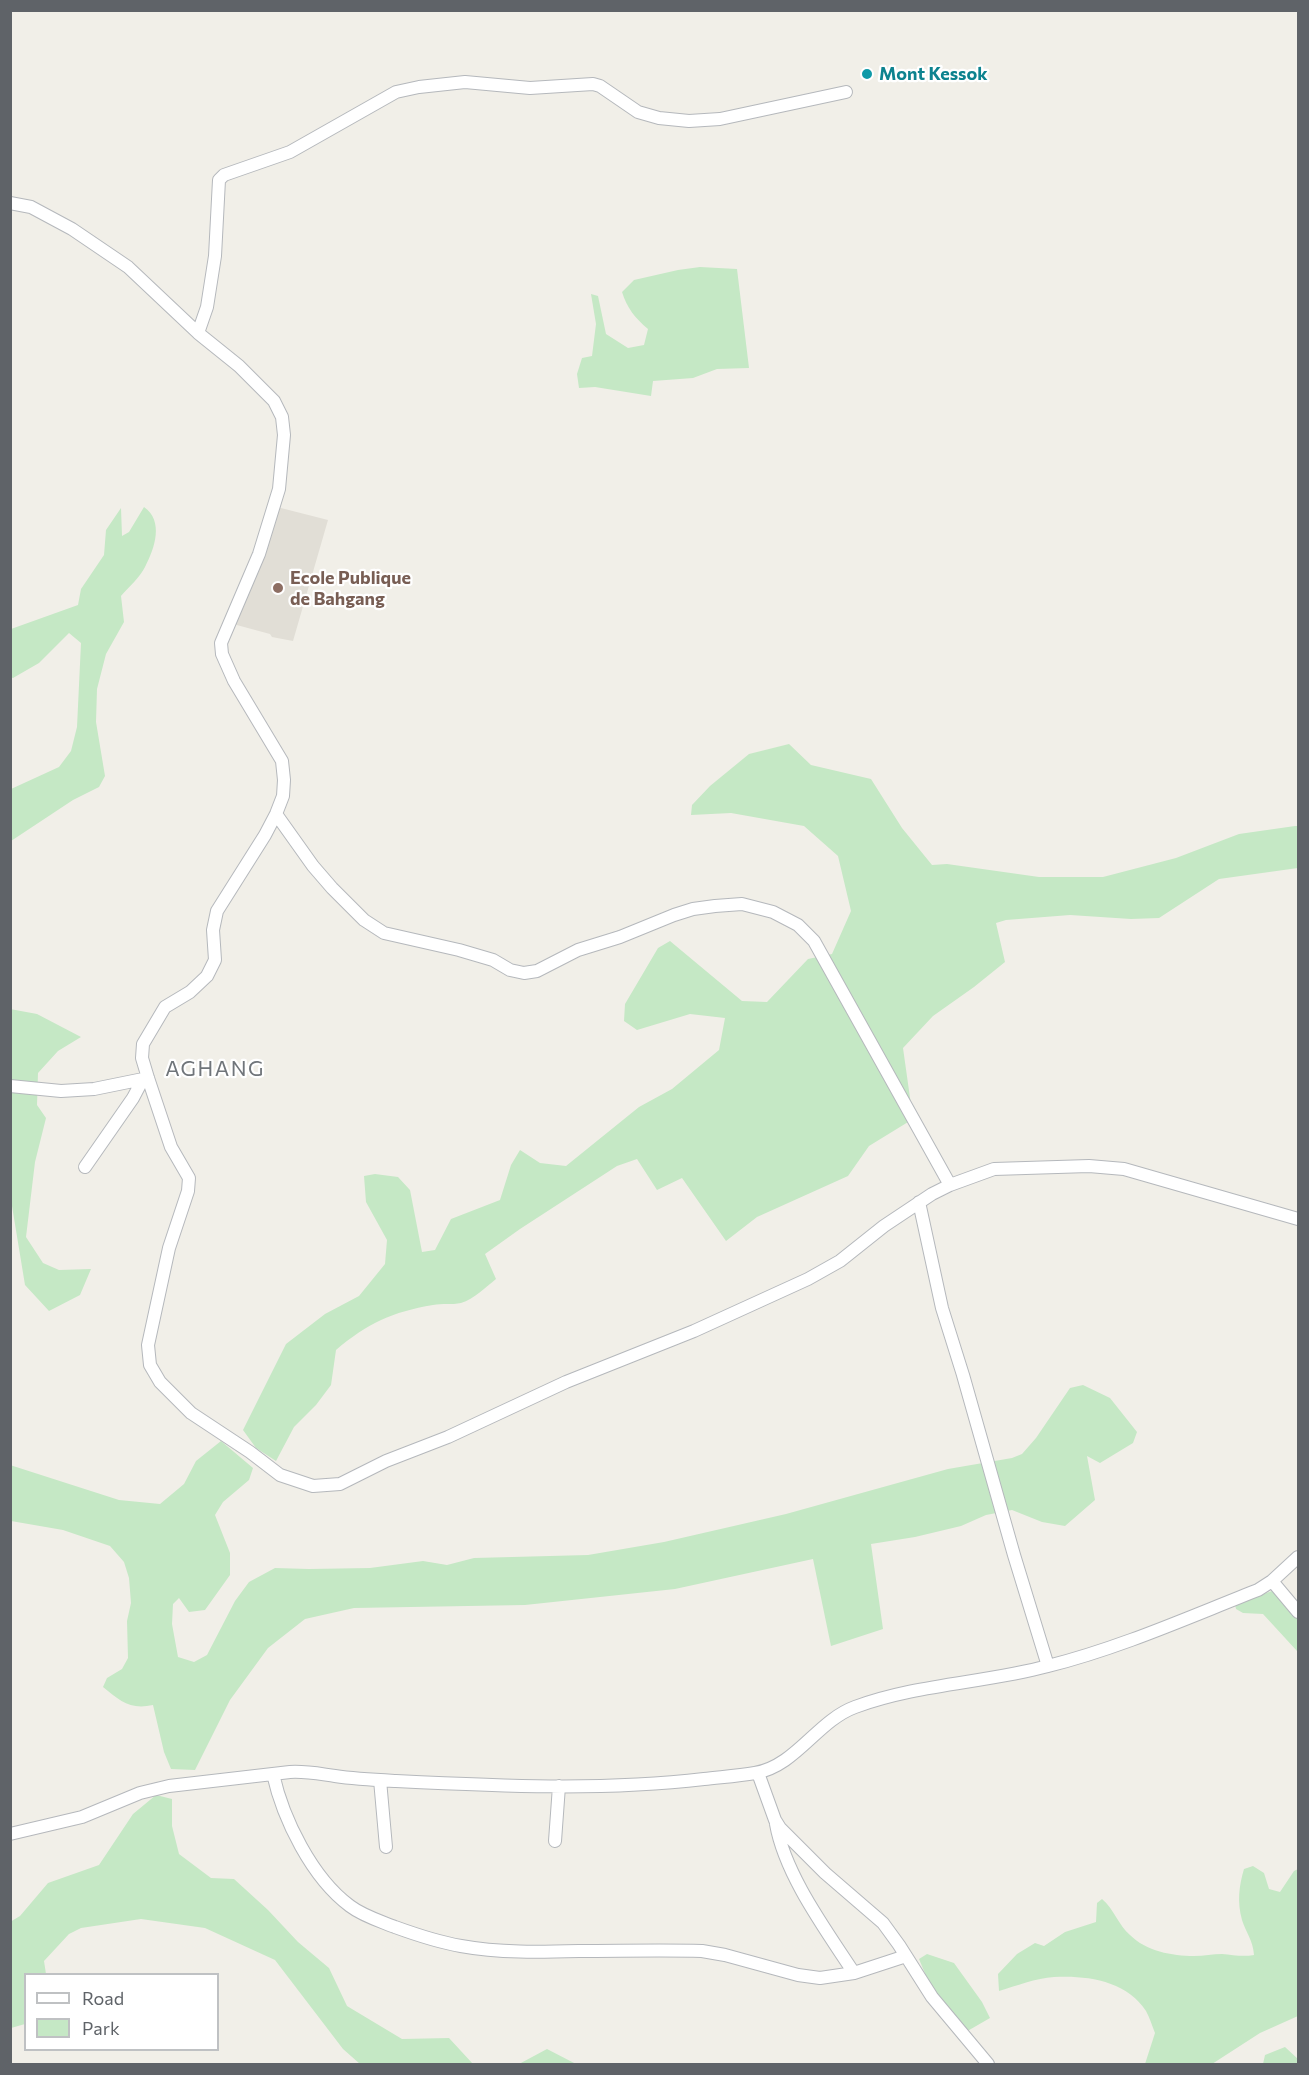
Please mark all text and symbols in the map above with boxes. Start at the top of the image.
place label: Mont Kessok [879,63,988,85]
marker: Mont Kessok [860,67,874,81]
place label: Ecole Publique de Bahgang [290,567,411,610]
marker: Ecole Publique de Bahgang [271,581,285,595]
district label: AGHANG [165,1056,265,1082]
legend [24,1973,219,2051]
text: Road [82,1987,124,2009]
text: Park [82,2017,120,2039]

